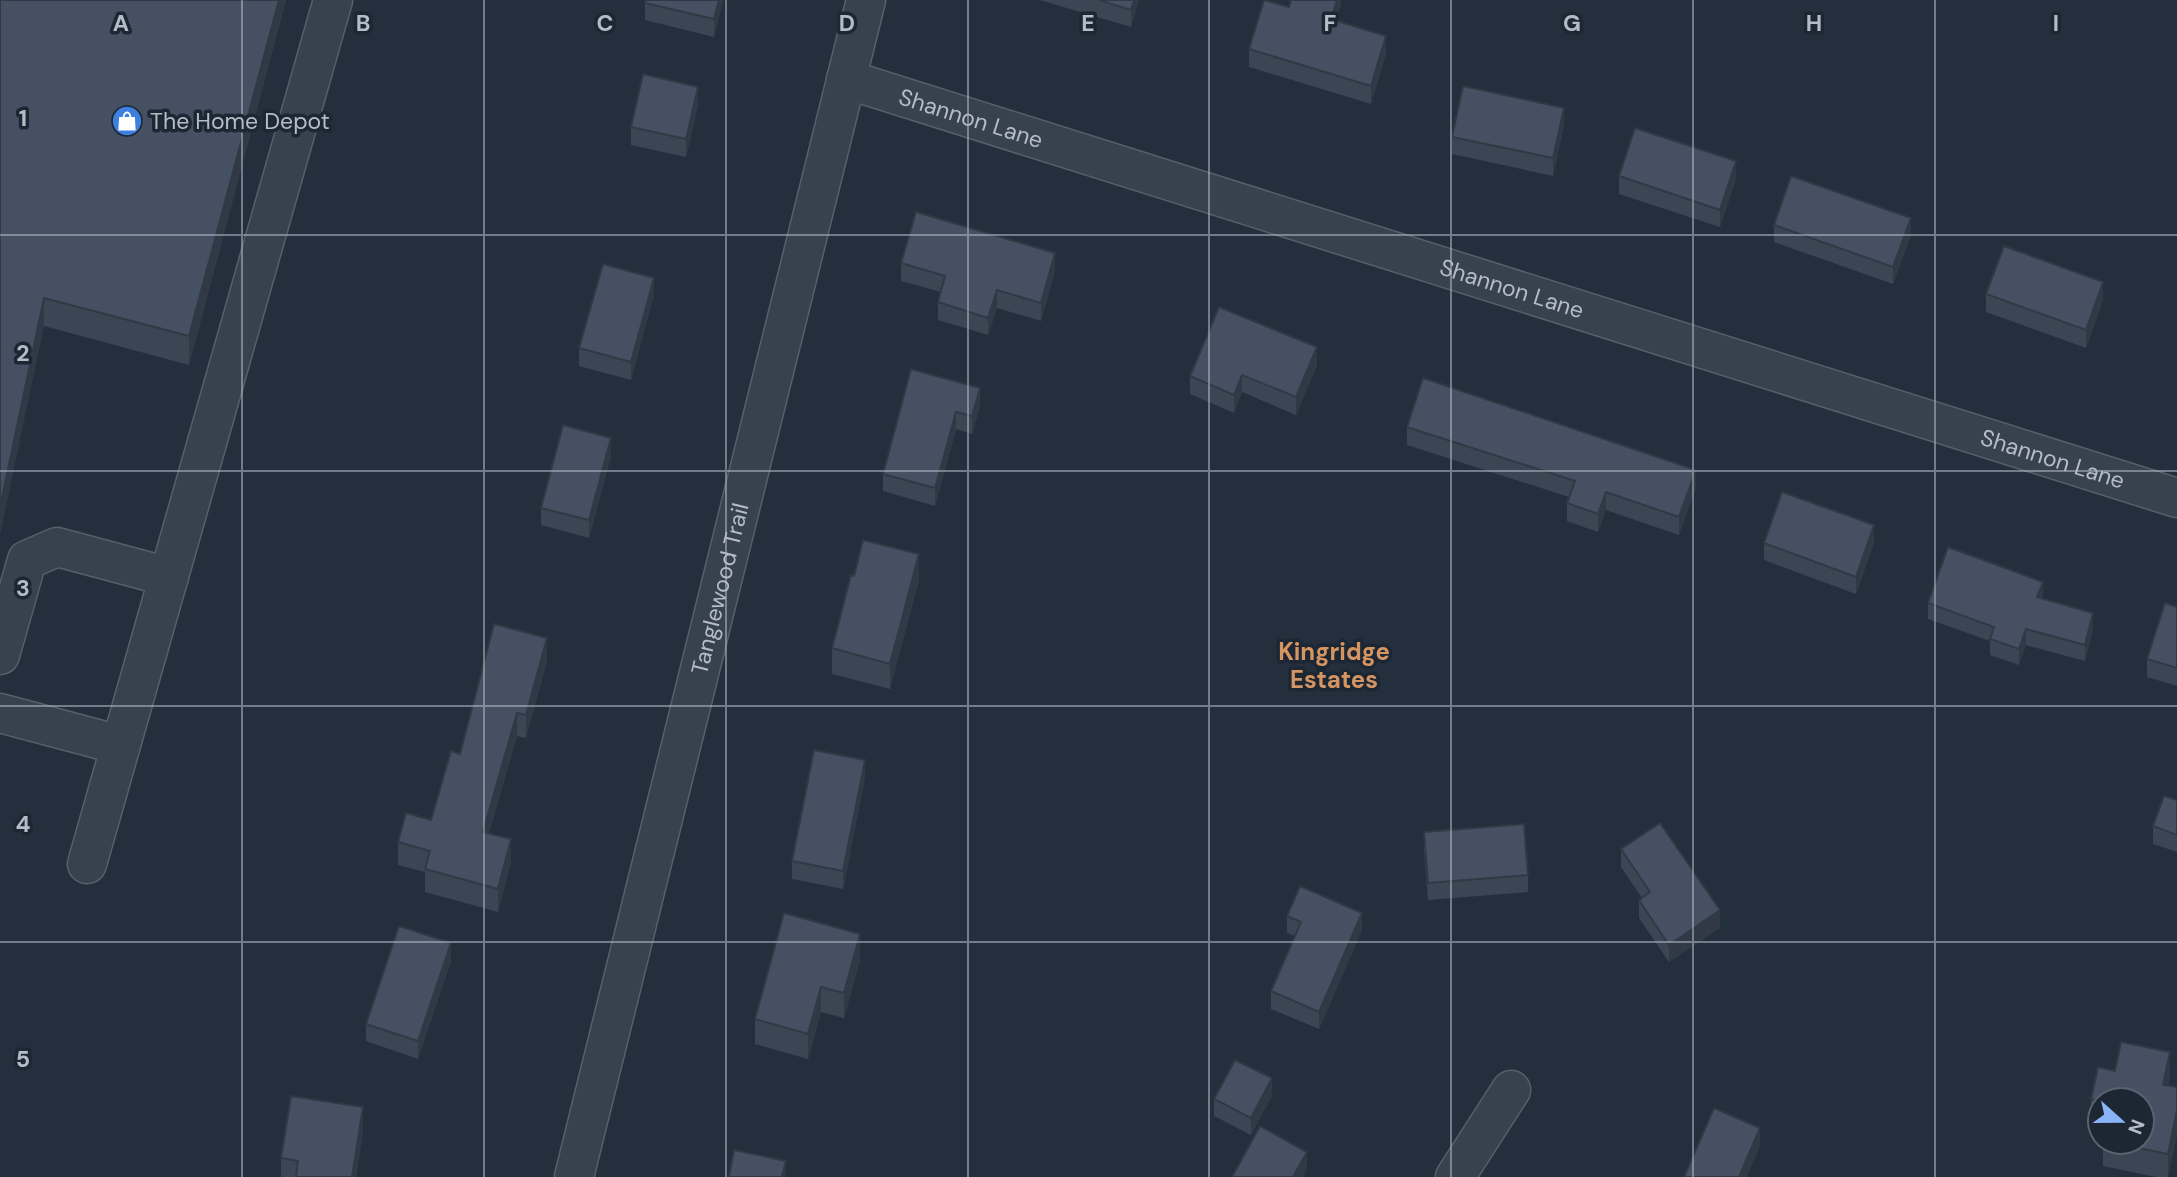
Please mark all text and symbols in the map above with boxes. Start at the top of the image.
text: A [113,8,129,38]
text: B [356,8,370,38]
text: C [597,8,613,38]
text: D [839,8,855,38]
text: E [1081,8,1095,38]
text: F [1324,8,1337,38]
text: G [1563,8,1581,38]
text: H [1806,8,1822,38]
text: I [2053,8,2059,38]
street label: Shannon Lane [895,82,1047,155]
text: 1 [19,103,27,133]
shop icon: The Home Depot [110,104,144,138]
place label: The Home Depot [150,106,330,136]
street label: Shannon Lane [1436,252,1588,325]
text: 2 [16,338,30,368]
street label: Shannon Lane [1977,422,2128,496]
street label: Tanglewood Trail [684,500,756,678]
text: 3 [16,573,30,603]
district label: Kingridge Estates [1278,636,1390,695]
text: 4 [16,809,31,839]
text: 5 [16,1044,30,1074]
north arrow [2086,1086,2156,1156]
text: N [2122,1116,2151,1138]

